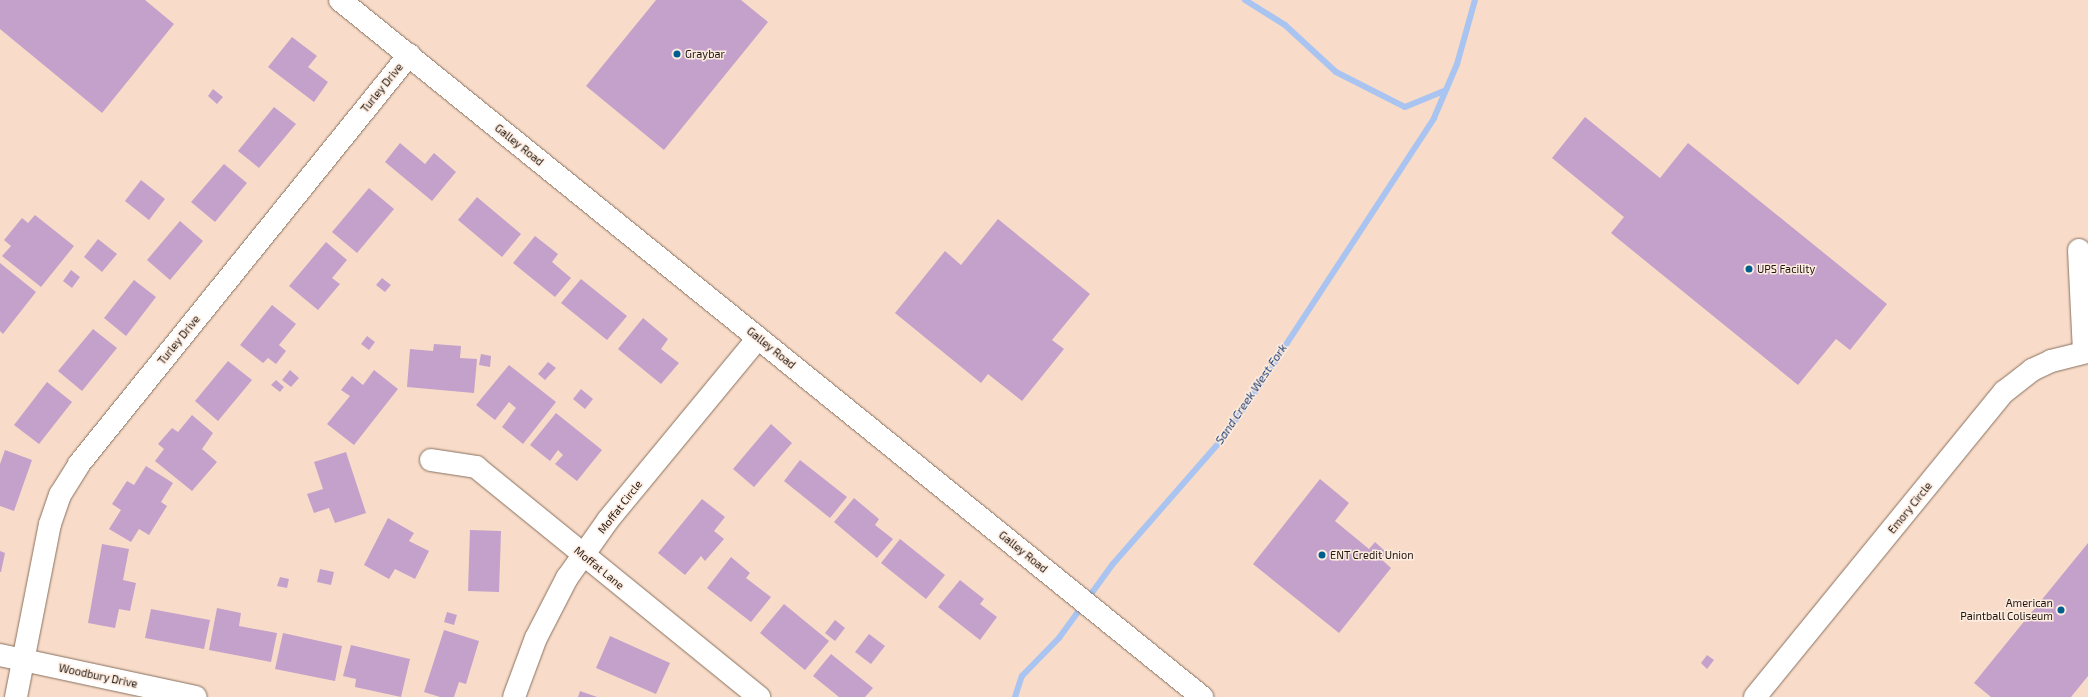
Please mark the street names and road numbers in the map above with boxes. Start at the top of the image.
street label: Turley Drive [358,61,406,115]
street label: Galley Road [492,121,546,169]
street label: Turley Drive [155,313,203,367]
street label: Galley Road [744,324,798,372]
street label: Moffat Circle [595,478,645,536]
street label: Emory Circle [1885,480,1935,536]
street label: Galley Road [996,528,1050,576]
street label: Moffat Lane [571,544,627,592]
street label: Woodbury Drive [57,661,139,691]

